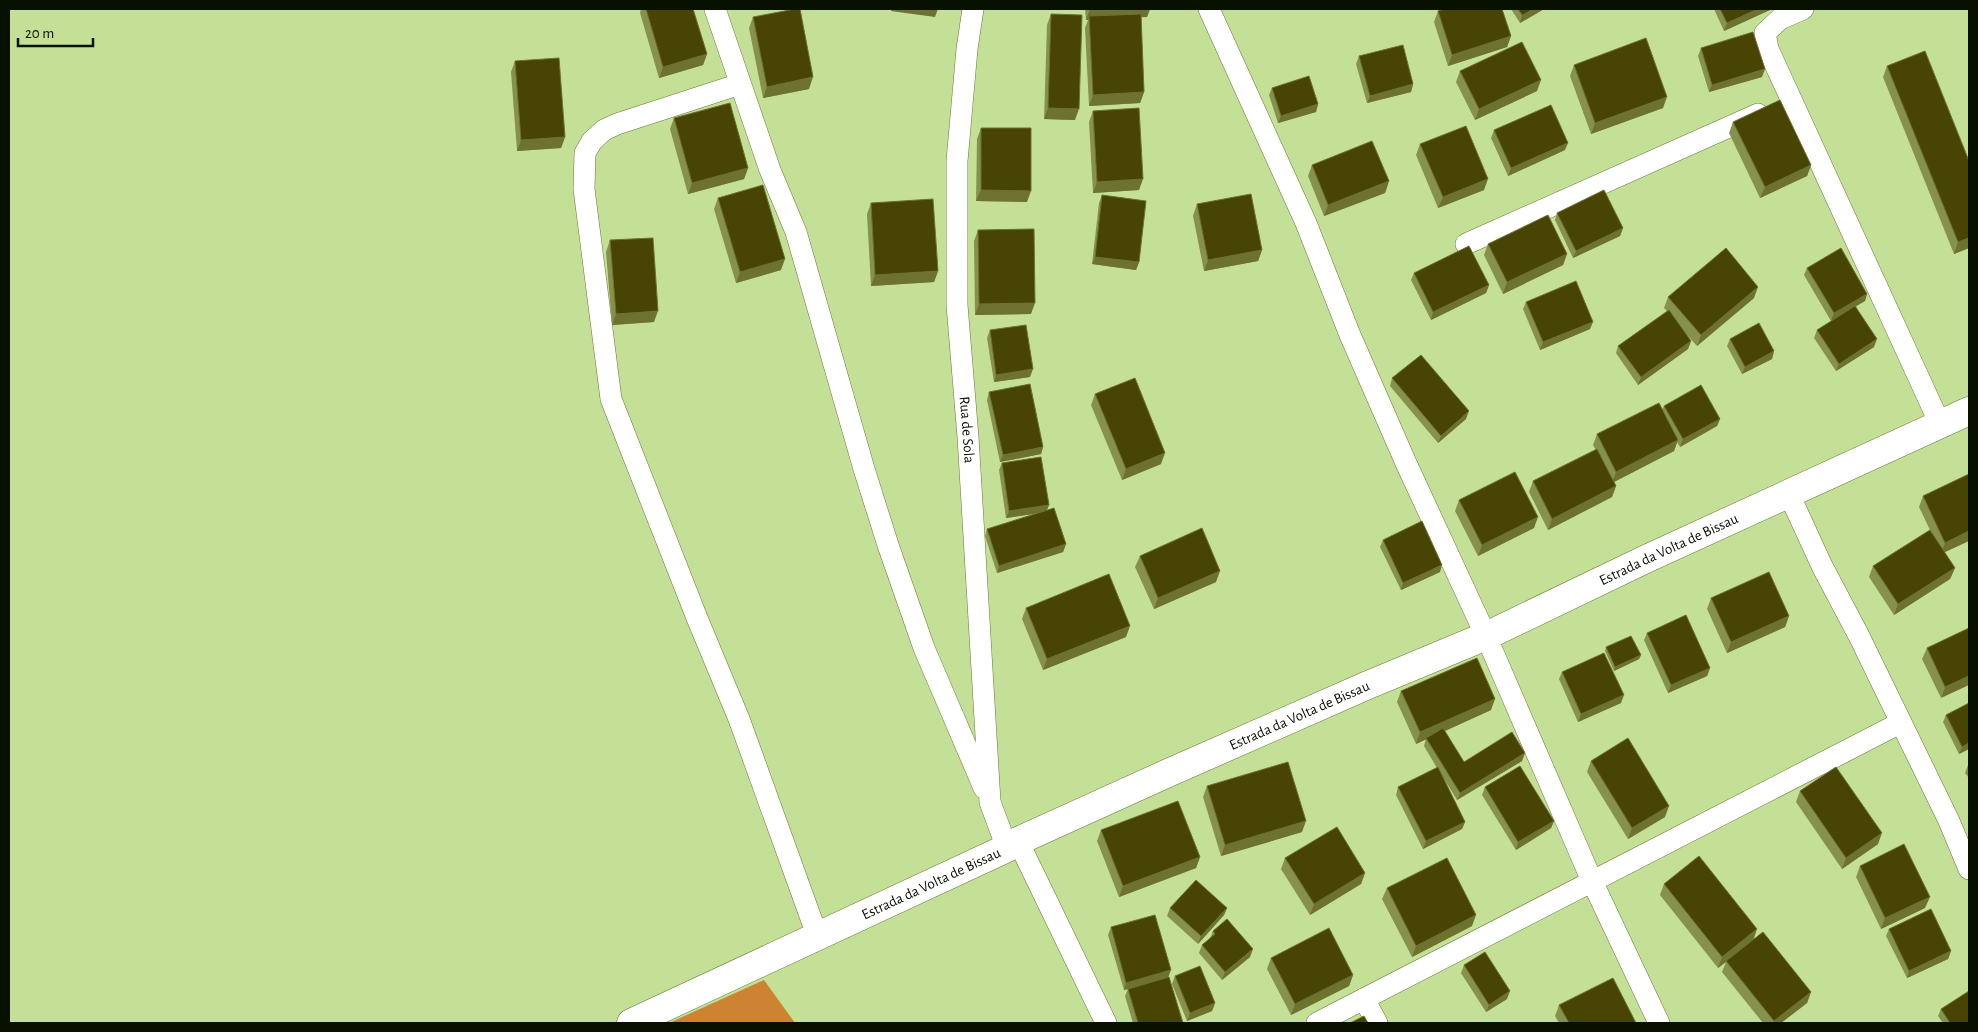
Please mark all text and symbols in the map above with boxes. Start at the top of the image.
scale bar [18,15,92,47]
text: 20 m [25,26,54,41]
street label: Rua de Sola [957,396,977,464]
street label: Estrada da Volta de Bissau [1597,510,1741,588]
street label: Estrada da Volta de Bissau [1227,678,1372,753]
street label: Estrada da Volta de Bissau [859,844,1003,922]

